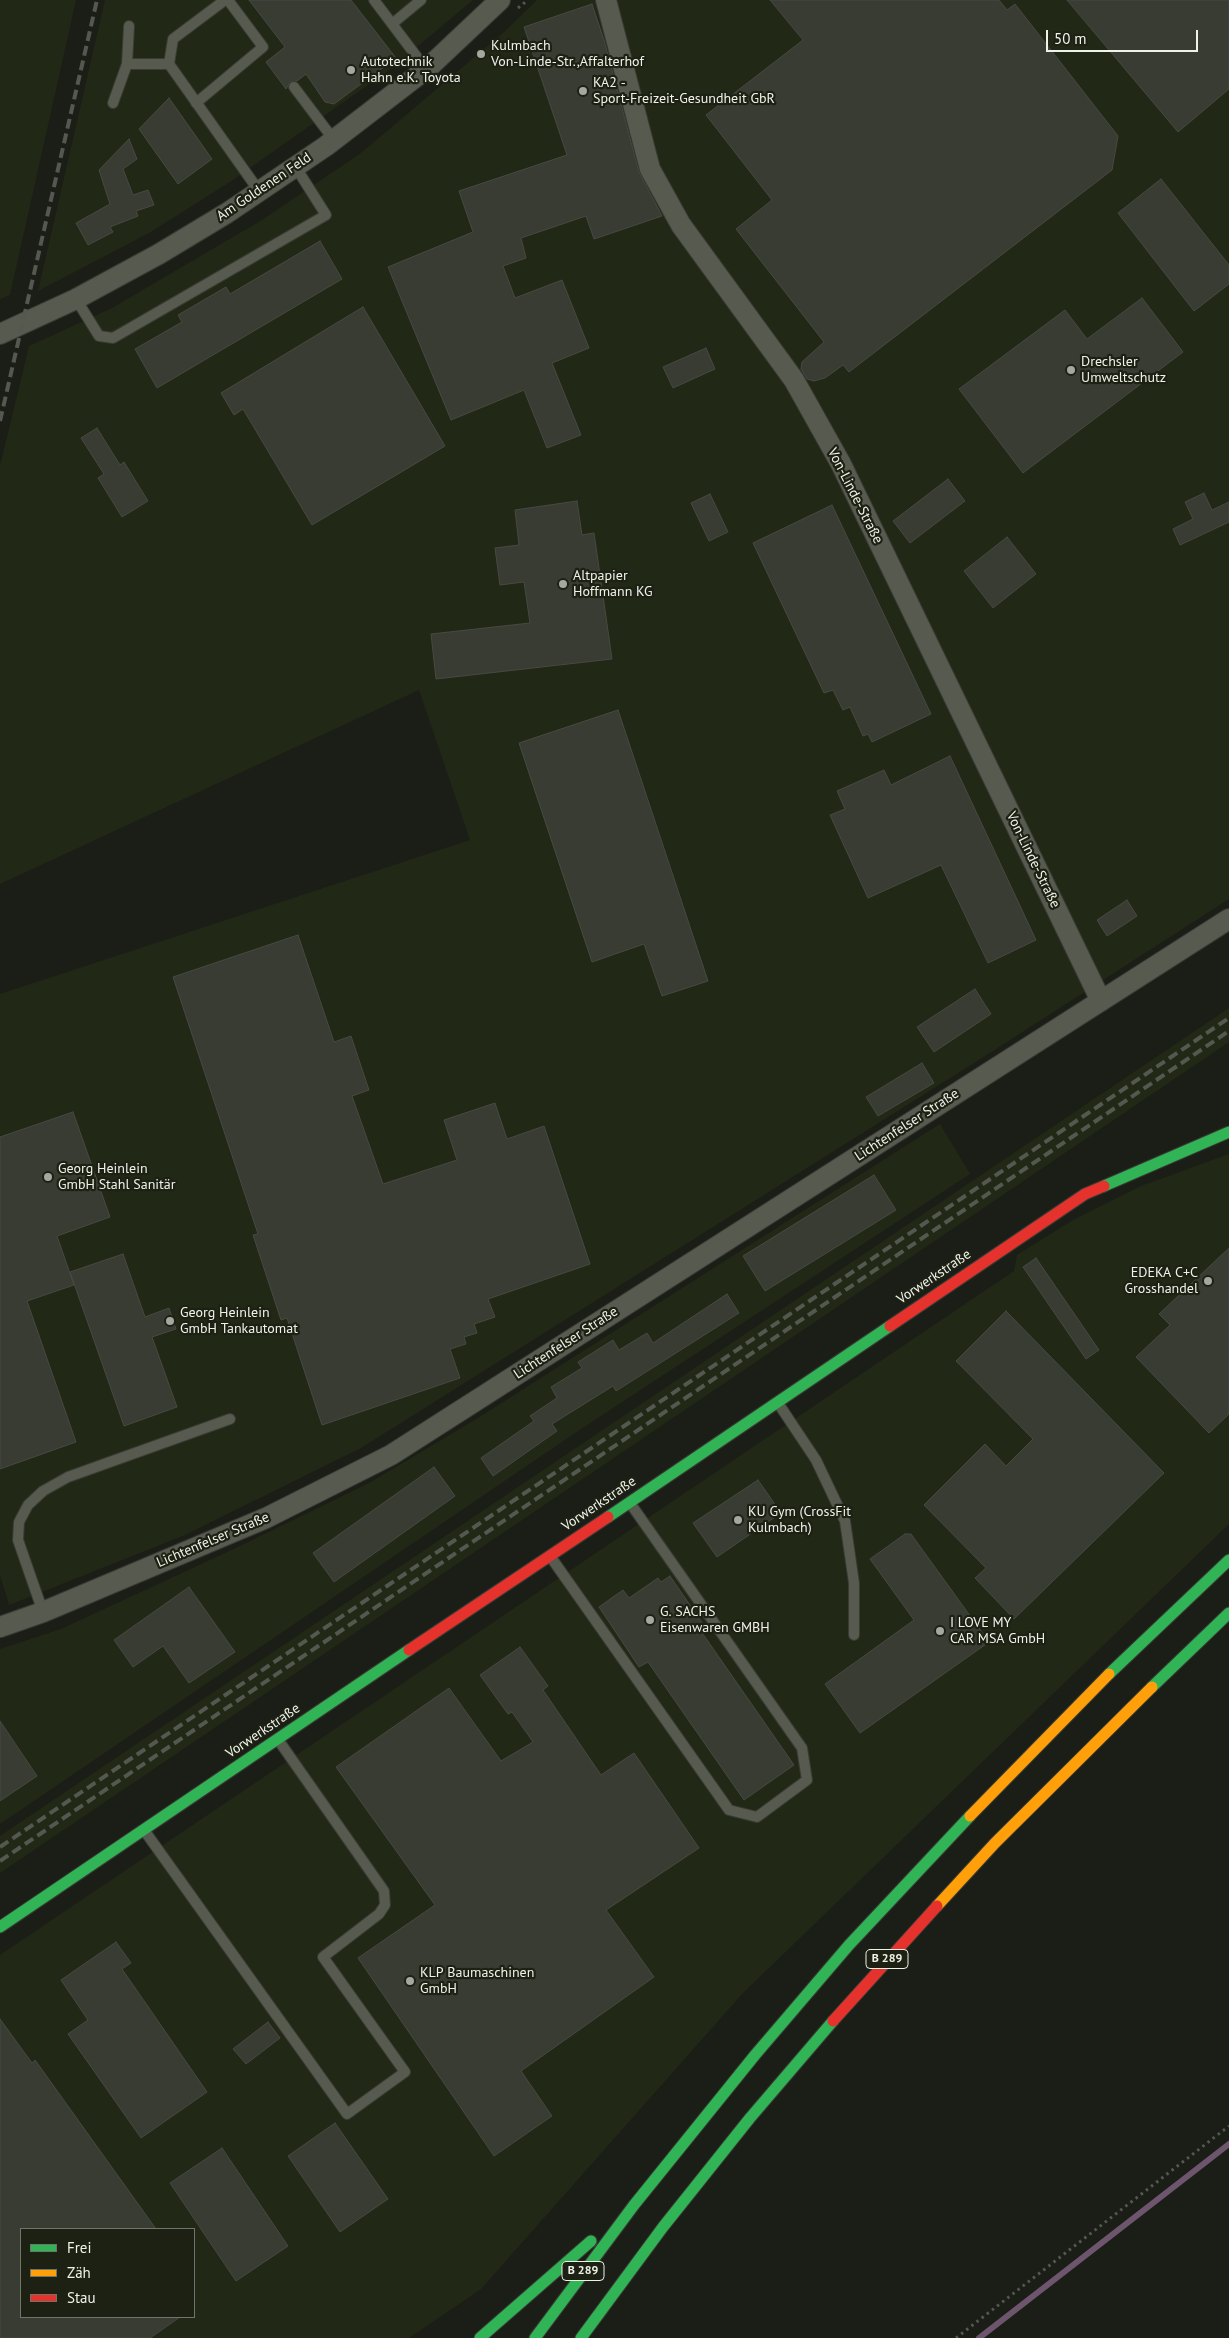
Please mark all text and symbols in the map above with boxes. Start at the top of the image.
scale bar [1049,20,1202,52]
text: 50 m [1054,29,1087,48]
place label: Kulmbach Von-Linde-Str.,Affalterhof [491,38,644,70]
marker: Kulmbach Von-Linde-Str.,Affalterhof [475,48,487,60]
place label: Autotechnik Hahn e.K. Toyota [361,54,461,86]
marker: Autotechnik Hahn e.K. Toyota [345,64,357,76]
place label: KA2 - Sport-Freizeit-Gesundheit GbR [593,75,775,108]
marker: KA2 - Sport-Freizeit-Gesundheit GbR [577,85,589,97]
street label: Am Goldenen Feld [214,149,314,225]
place label: Drechsler Umweltschutz [1081,354,1166,387]
marker: Drechsler Umweltschutz [1065,364,1077,376]
street label: Von-Linde-Straße [824,445,886,547]
place label: Altpapier Hoffmann KG [573,568,652,600]
marker: Altpapier Hoffmann KG [557,578,569,590]
street label: Von-Linde-Straße [1002,809,1064,911]
street label: Lichtenfelser Straße [852,1085,962,1165]
place label: Georg Heinlein GmbH Stahl Sanitär [58,1161,175,1194]
marker: Georg Heinlein GmbH Stahl Sanitär [42,1171,54,1183]
street label: Vorwerkstraße [894,1246,974,1308]
place label: EDEKA C+C Grosshandel [1124,1265,1198,1298]
marker: EDEKA C+C Grosshandel [1202,1275,1214,1287]
street label: Lichtenfelser Straße [511,1303,621,1383]
place label: Georg Heinlein GmbH Tankautomat [180,1305,298,1338]
marker: Georg Heinlein GmbH Tankautomat [164,1315,176,1327]
street label: Vorwerkstraße [559,1473,639,1535]
place label: KU Gym (CrossFit Kulmbach) [748,1504,851,1536]
street label: Lichtenfelser Straße [154,1509,272,1571]
marker: KU Gym (CrossFit Kulmbach) [732,1514,744,1526]
place label: G. SACHS Eisenwaren GMBH [660,1604,770,1636]
marker: G. SACHS Eisenwaren GMBH [644,1614,656,1626]
place label: I LOVE MY CAR MSA GmbH [950,1615,1045,1648]
marker: I LOVE MY CAR MSA GmbH [934,1625,946,1637]
street label: Vorwerkstraße [223,1700,303,1762]
road number: B 289 [866,1950,908,1968]
place label: KLP Baumaschinen GmbH [420,1965,534,1998]
marker: KLP Baumaschinen GmbH [404,1975,416,1987]
legend [20,2228,195,2318]
text: Frei [67,2238,92,2257]
road number: B 289 [562,2262,604,2280]
text: Zäh [67,2263,91,2282]
text: Stau [67,2288,96,2307]

